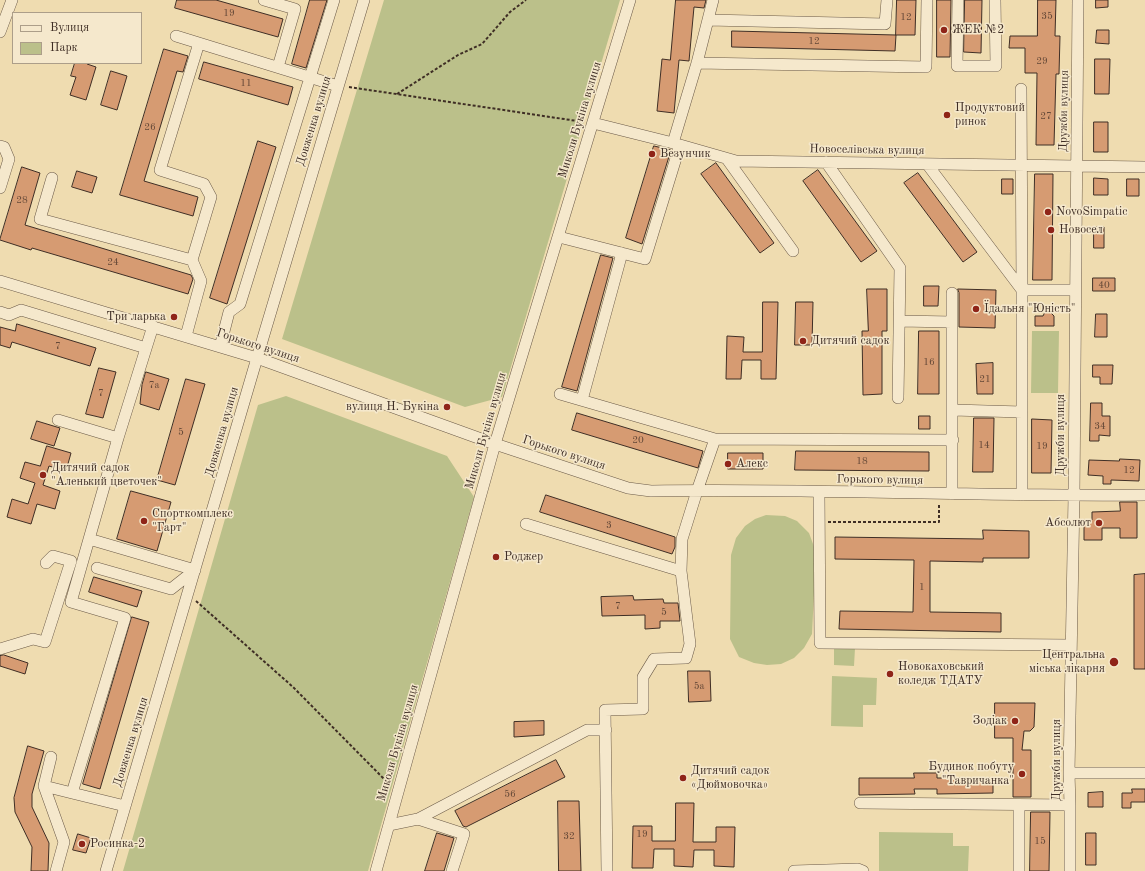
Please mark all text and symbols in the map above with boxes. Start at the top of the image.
house number: 19 [223,7,235,19]
house number: 35 [1041,10,1053,22]
house number: 12 [900,11,912,23]
legend [12,12,142,64]
text: Вулиця [50,22,89,34]
place label: ЖЕК №2 [952,23,1004,37]
marker: ЖЕК №2 [939,25,949,35]
house number: 12 [808,35,820,47]
text: Парк [50,42,78,54]
house number: 29 [1036,55,1048,67]
street label: Миколи Букіна вулиця [555,60,605,180]
street label: Дружби вулиця [1056,70,1072,152]
street label: Довженка вулиця [293,74,335,168]
house number: 11 [240,77,252,89]
place label: Продуктовий ринок [955,101,1025,129]
marker: Продуктовий ринок [942,110,952,120]
house number: 27 [1040,110,1052,122]
house number: 26 [144,121,156,133]
street label: Новоселівська вулиця [809,142,925,158]
place label: Везунчик [660,147,710,161]
marker: Везунчик [647,149,657,159]
house number: 28 [16,194,28,206]
place label: NovoSimpatic [1056,205,1127,219]
marker: NovoSimpatic [1043,207,1053,217]
place label: Новосел [1059,223,1103,237]
marker: Новосел [1046,225,1056,235]
house number: 24 [107,256,119,268]
house number: 40 [1098,279,1110,291]
place label: Їдальня "Юність" [984,302,1076,316]
marker: Їдальня "Юність" [971,304,981,314]
place label: Три ларька [106,310,166,324]
marker: Три ларька [169,312,179,322]
street label: Горького вулиця [215,326,301,366]
place label: Дитячий садок [811,334,890,348]
marker: Дитячий садок [798,336,808,346]
house number: 7 [55,340,61,352]
house number: 16 [923,356,935,368]
street label: Миколи Букіна вулиця [462,371,510,491]
house number: 21 [979,373,991,385]
house number: 7а [149,379,159,391]
street label: Довженка вулиця [202,385,242,479]
house number: 7 [98,387,104,399]
street label: Дружби вулиця [1054,394,1068,476]
place label: вулиця Н. Букіна [346,400,439,414]
marker: вулиця Н. Букіна [442,402,452,412]
house number: 34 [1094,420,1106,432]
house number: 5 [178,426,184,438]
street label: Горького вулиця [521,433,607,473]
house number: 20 [632,434,644,446]
house number: 14 [978,439,990,451]
house number: 19 [1036,440,1048,452]
house number: 18 [856,455,868,467]
place label: Алекс [736,457,768,471]
marker: Алекс [723,459,733,469]
place label: Дитячий садок "Аленький цветочек" [51,461,162,489]
house number: 12 [1123,464,1135,476]
marker: Дитячий садок "Аленький цветочек" [38,470,48,480]
street label: Горького вулиця [837,472,923,488]
place label: Спорткомплекс "Гарт" [152,507,233,535]
marker: Спорткомплекс "Гарт" [139,516,149,526]
place label: Абсолют [1045,516,1091,530]
marker: Абсолют [1094,518,1104,528]
house number: 3 [606,519,612,531]
place label: Роджер [504,550,543,564]
marker: Роджер [491,552,501,562]
house number: 1 [919,581,925,593]
house number: 7 [615,600,621,612]
house number: 5 [661,606,667,618]
place label: Центральна міська лікарня [1029,648,1105,676]
marker: Центральна міська лікарня [1108,656,1120,668]
place label: Новокаховський коледж ТДАТУ [898,660,984,688]
marker: Новокаховський коледж ТДАТУ [885,669,895,679]
house number: 5а [694,680,704,692]
street label: Миколи Букіна вулиця [374,683,422,803]
street label: Довженка вулиця [110,695,152,789]
place label: Зодіак [973,714,1007,728]
marker: Зодіак [1010,716,1020,726]
street label: Дружби вулиця [1050,719,1064,801]
place label: Будинок побуту "Тавричанка" [929,760,1014,788]
place label: Дитячий садок «Дюймовочка» [691,764,770,792]
marker: Будинок побуту "Тавричанка" [1017,769,1027,779]
marker: Дитячий садок «Дюймовочка» [678,773,688,783]
house number: 56 [504,788,516,800]
house number: 19 [636,828,648,840]
house number: 32 [563,830,575,842]
house number: 15 [1034,835,1046,847]
place label: Росинка-2 [90,837,145,851]
marker: Росинка-2 [77,839,87,849]

